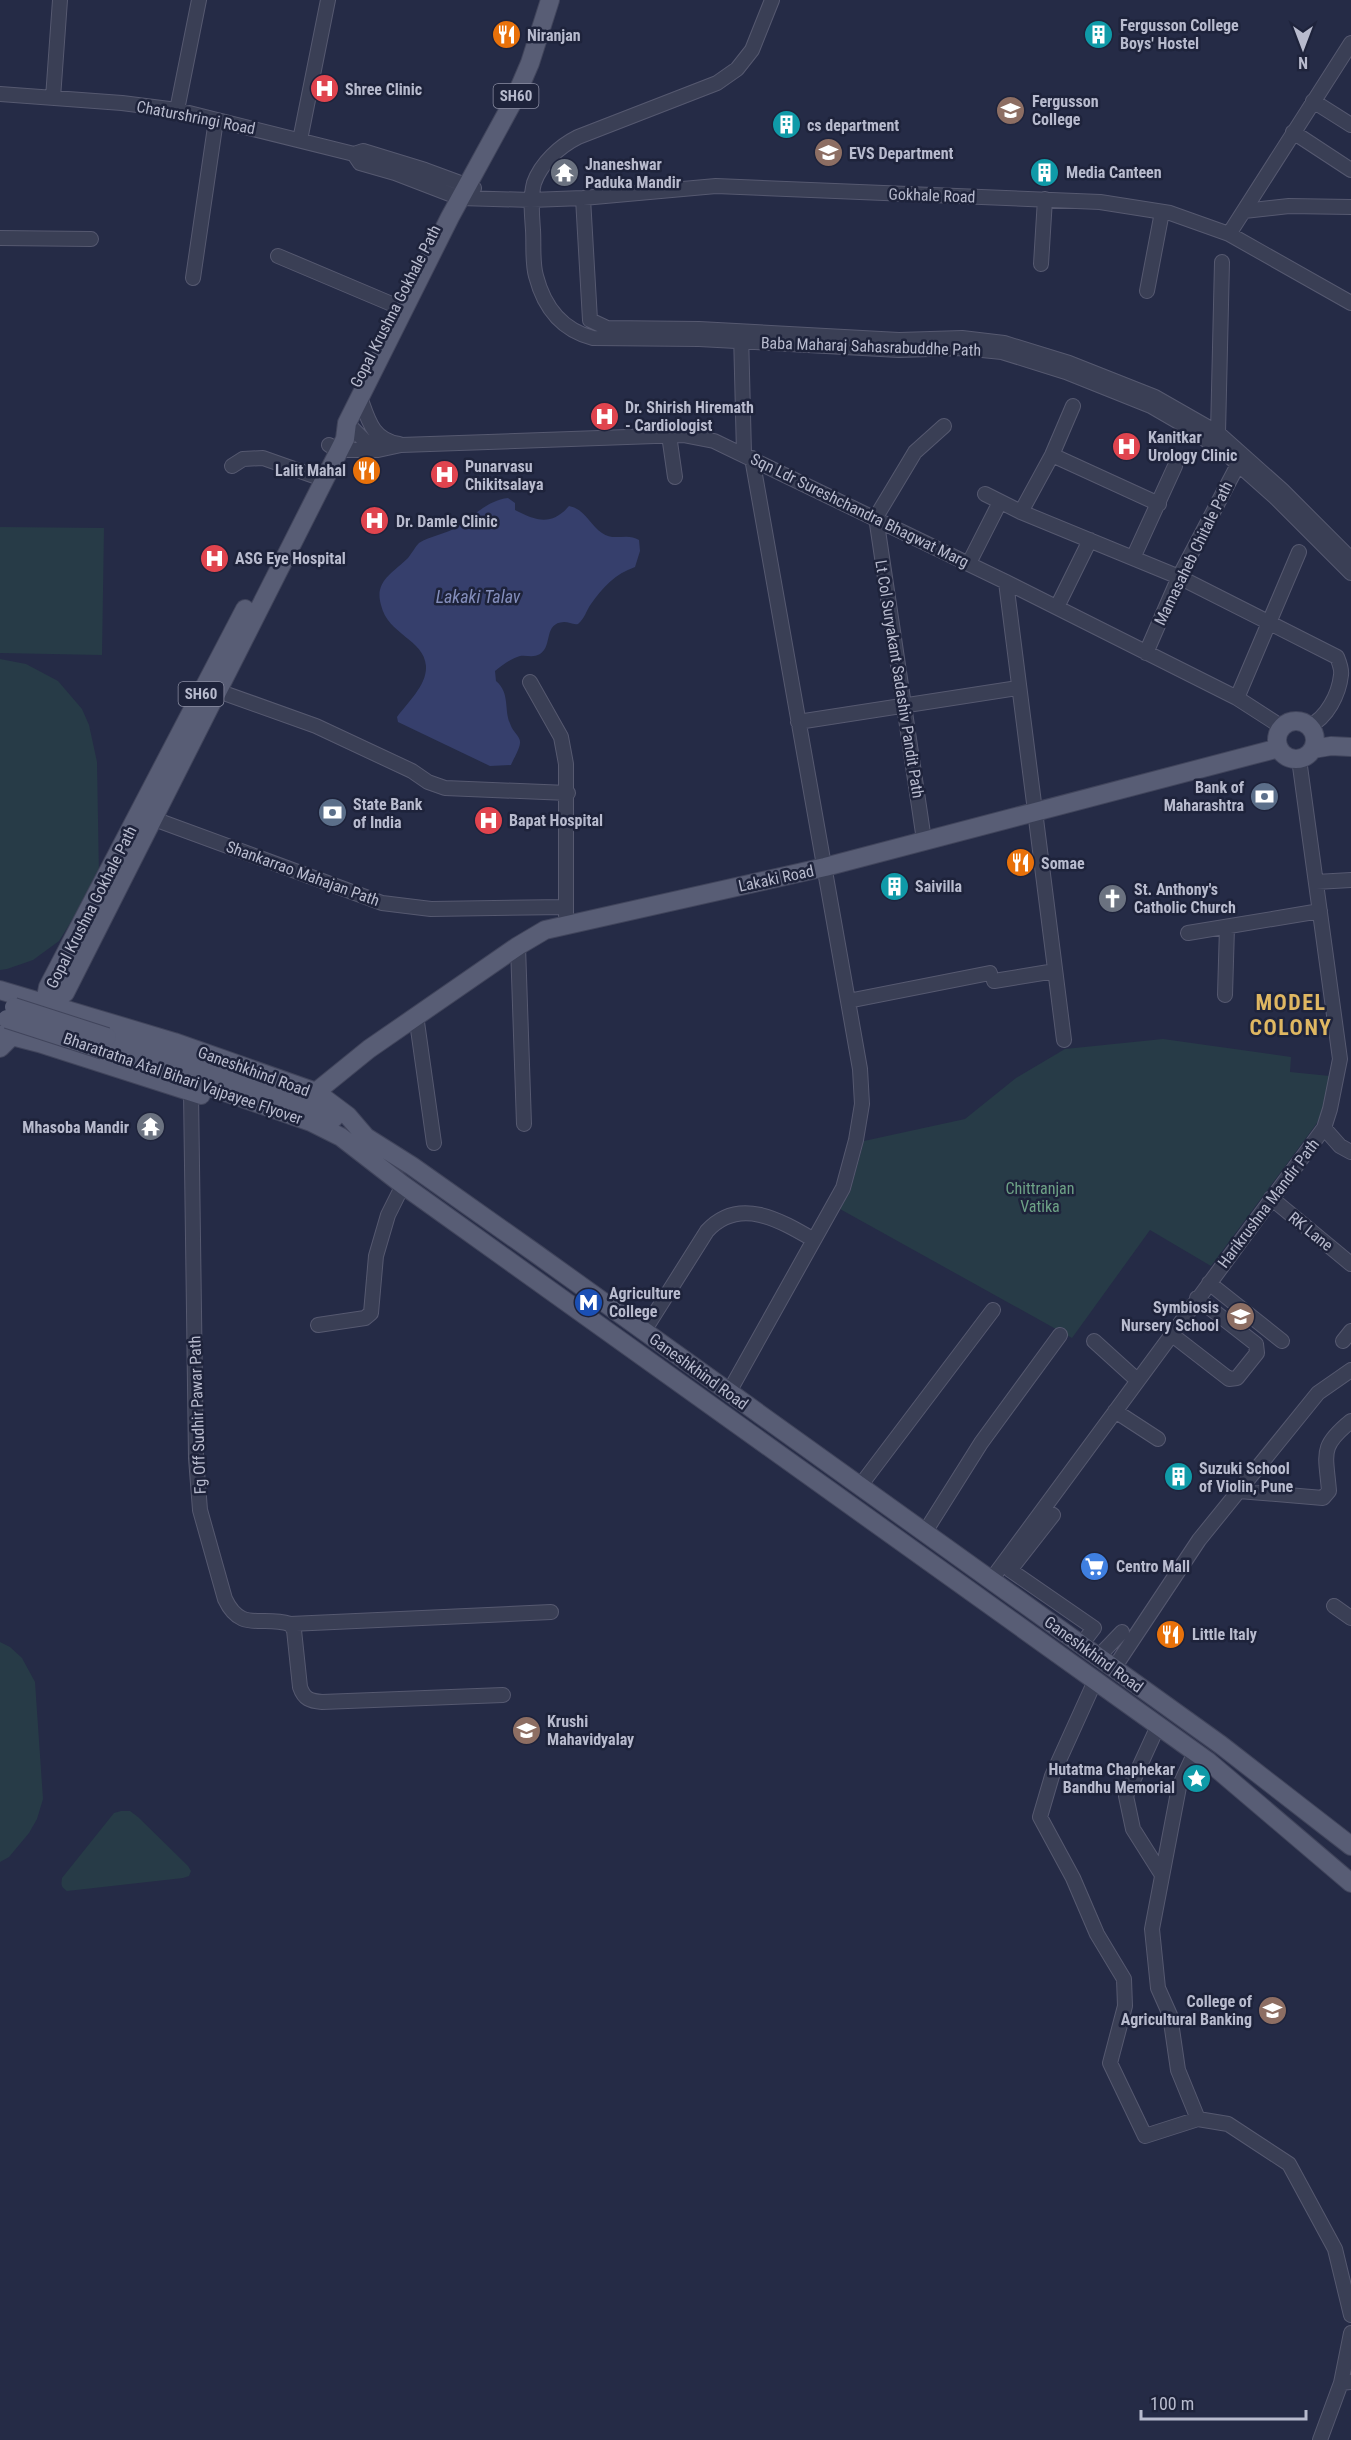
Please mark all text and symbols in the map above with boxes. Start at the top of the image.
place label: Fergusson College Boys' Hostel [1120,16,1239,53]
building icon: Fergusson College Boys' Hostel [1083,18,1115,50]
north arrow [1273,18,1333,78]
restaurant icon: Niranjan [490,19,522,51]
place label: Niranjan [527,26,581,45]
text: N [1298,53,1308,72]
hospital icon: Shree Clinic [308,73,340,105]
place label: Shree Clinic [345,80,422,99]
road number: SH60 [494,84,538,108]
place label: Fergusson College [1032,92,1099,129]
school or university icon: Fergusson College [995,94,1027,126]
street label: Chaturshringi Road [135,97,257,138]
building icon: cs department [770,109,802,141]
place label: cs department [807,116,899,135]
school or university icon: EVS Department [812,137,844,169]
place label: EVS Department [849,144,954,163]
place label: Jnaneshwar Paduka Mandir [585,155,681,192]
building icon: Media Canteen [1029,156,1061,188]
temple icon: Jnaneshwar Paduka Mandir [548,157,580,189]
place label: Media Canteen [1066,163,1162,182]
street label: Gokhale Road [888,184,976,207]
street label: Gopal Krushna Gokhale Path [346,222,445,391]
street label: Baba Maharaj Sahasrabuddhe Path [760,333,981,360]
place label: Dr. Shirish Hiremath - Cardiologist [625,398,754,435]
hospital icon: Dr. Shirish Hiremath - Cardiologist [588,400,620,432]
place label: Kanitkar Urology Clinic [1148,428,1237,465]
hospital icon: Kanitkar Urology Clinic [1111,430,1143,462]
street label: Sqn Ldr Sureshchandra Bhagwat Marg [748,449,972,572]
restaurant icon: Lalit Mahal [351,454,383,486]
place label: Punarvasu Chikitsalaya [465,457,544,494]
hospital icon: Punarvasu Chikitsalaya [428,459,460,491]
place label: Lalit Mahal [275,461,346,480]
street label: Mamasaheb Chitale Path [1150,478,1237,628]
hospital icon: Dr. Damle Clinic [359,505,391,537]
place label: Dr. Damle Clinic [396,512,498,531]
hospital icon: ASG Eye Hospital [198,542,230,574]
place label: ASG Eye Hospital [235,549,346,568]
street label: Lt Col Suryakant Sadashiv Pandit Path [871,559,928,799]
water label: Lakaki Talav [436,586,521,607]
road number: SH60 [178,682,224,706]
place label: Bank of Maharashtra [1164,778,1245,815]
bank icon: Bank of Maharashtra [1249,780,1281,812]
place label: State Bank of India [353,795,423,832]
bank icon: State Bank of India [316,797,348,829]
hospital icon: Bapat Hospital [472,804,504,836]
place label: Bapat Hospital [509,811,603,830]
street label: Gopal Krushna Gokhale Path [42,823,141,992]
street label: Shankarrao Mahajan Path [224,837,382,910]
restaurant icon: Somae [1004,847,1036,879]
place label: Somae [1041,854,1085,873]
street label: Lakaki Road [737,861,816,896]
building icon: Saivilla [878,870,910,902]
place label: Saivilla [915,877,962,896]
place label: St. Anthony's Catholic Church [1134,880,1236,917]
church icon: St. Anthony's Catholic Church [1097,882,1129,914]
district label: MODEL COLONY [1249,990,1333,1040]
street label: Bharatratna Atal Bihari Vajpayee Flyover [61,1029,305,1128]
street label: Ganeshkhind Road [195,1042,312,1100]
temple icon: Mhasoba Mandir [134,1111,166,1143]
place label: Mhasoba Mandir [22,1118,129,1137]
street label: Harikrushna Mandir Path [1214,1135,1323,1272]
park label: Chittranjan Vatika [1006,1179,1074,1216]
street label: RK Lane [1285,1208,1337,1255]
place label: Agriculture College [609,1284,681,1321]
metro station icon: Agriculture College [572,1286,604,1318]
place label: Symbiosis Nursery School [1121,1298,1219,1335]
school or university icon: Symbiosis Nursery School [1224,1300,1256,1332]
street label: Ganeshkhind Road [646,1329,752,1414]
street label: Fg Off Sudhir Pawar Path [185,1336,210,1494]
place label: Suzuki School of Violin, Pune [1199,1459,1294,1496]
building icon: Suzuki School of Violin, Pune [1162,1461,1194,1493]
supermarket icon: Centro Mall [1079,1550,1111,1582]
place label: Centro Mall [1116,1557,1190,1576]
street label: Ganeshkhind Road [1041,1612,1147,1697]
restaurant icon: Little Italy [1155,1618,1187,1650]
place label: Little Italy [1192,1625,1257,1644]
place label: Krushi Mahavidyalay [547,1712,634,1749]
school or university icon: Krushi Mahavidyalay [510,1714,542,1746]
place label: Hutatma Chaphekar Bandhu Memorial [1048,1760,1175,1797]
place icon: Hutatma Chaphekar Bandhu Memorial [1180,1762,1212,1794]
place label: College of Agricultural Banking [1121,1992,1253,2029]
school or university icon: College of Agricultural Banking [1257,1994,1289,2026]
scale bar [1141,2383,1306,2421]
text: 100 m [1150,2393,1194,2414]

